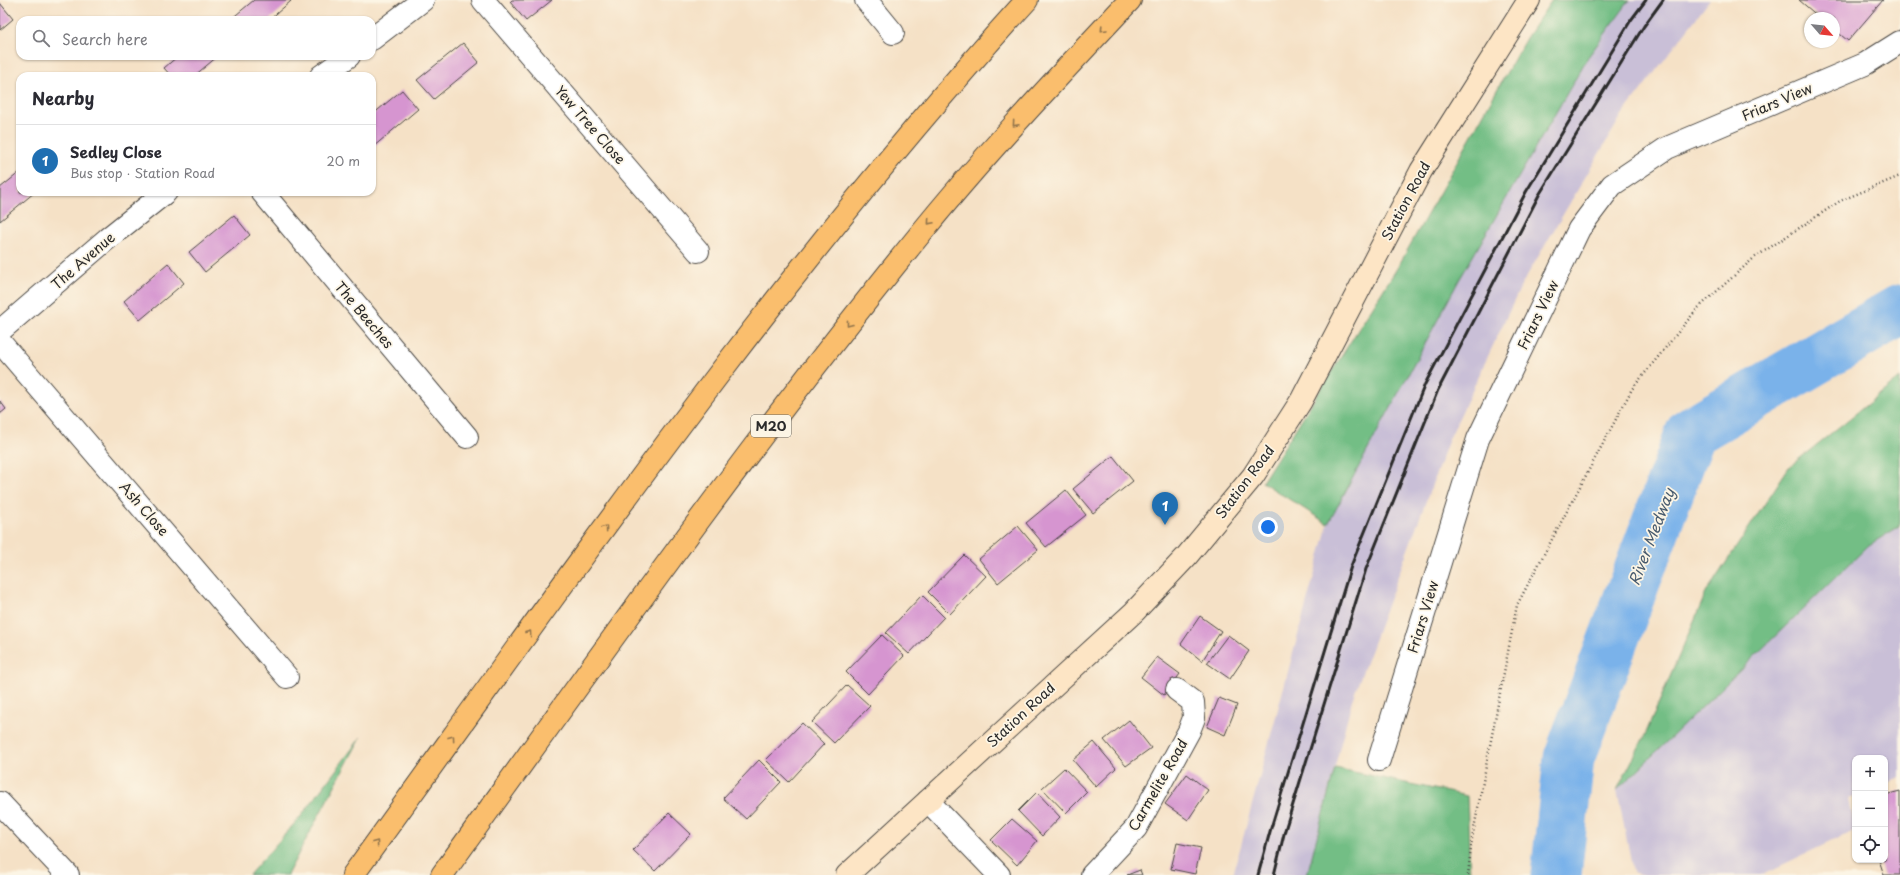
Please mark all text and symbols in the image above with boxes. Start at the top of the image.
north arrow [1804,12,1840,48]
search box [16,16,376,60]
one-way arrow [1101,24,1108,31]
icon: search [30,27,52,49]
text: Search here [62,27,148,50]
street label: Friars View [1738,77,1815,126]
street label: Yew Tree Close [550,81,631,169]
text: Nearby [32,85,94,111]
one-way arrow [1012,119,1019,127]
text: Sedley Close [70,140,162,163]
text: 1 [42,151,48,170]
text: 20 m [326,151,360,170]
street label: Station Road [1376,157,1435,244]
text: Bus stop · Station Road [70,163,215,182]
one-way arrow [927,218,934,225]
street label: The Avenue [46,227,119,294]
street label: The Beeches [330,276,399,353]
street label: Friars View [1512,276,1563,353]
one-way arrow [846,319,853,326]
road number: M20 [751,415,791,437]
street label: Station Road [1210,441,1279,523]
street label: Ash Close [115,477,174,541]
water label: River Medway [1622,483,1680,588]
pin: 1 [1152,492,1178,525]
your location [1258,517,1278,537]
one-way arrow [600,526,607,533]
street label: Friars View [1402,578,1444,656]
one-way arrow [524,631,531,638]
street label: Station Road [982,677,1060,752]
street label: Carmelite Road [1123,735,1193,835]
one-way arrow [447,736,454,743]
map controls [1852,755,1888,863]
button: + [1852,755,1888,791]
button: − [1852,791,1888,827]
button: locate [1852,827,1888,863]
one-way arrow [371,841,378,848]

